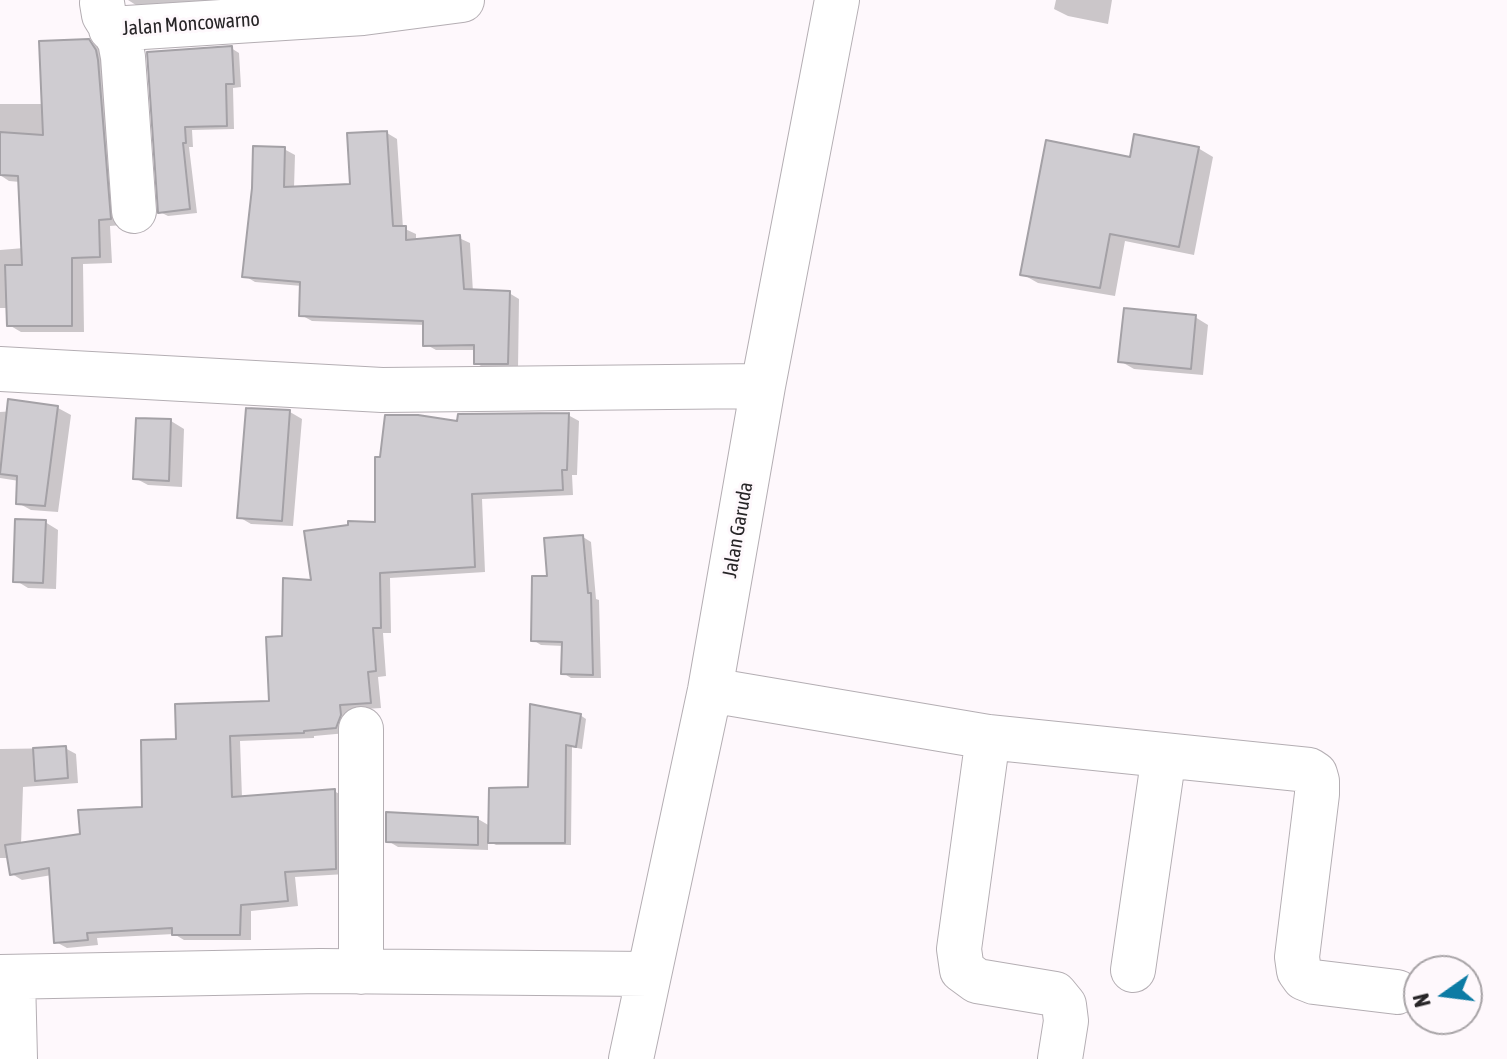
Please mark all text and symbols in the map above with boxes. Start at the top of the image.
street label: Jalan Moncowarno [121,7,261,41]
street label: Jalan Garuda [718,480,758,580]
north arrow [1403,955,1483,1035]
text: N [1407,991,1436,1010]

